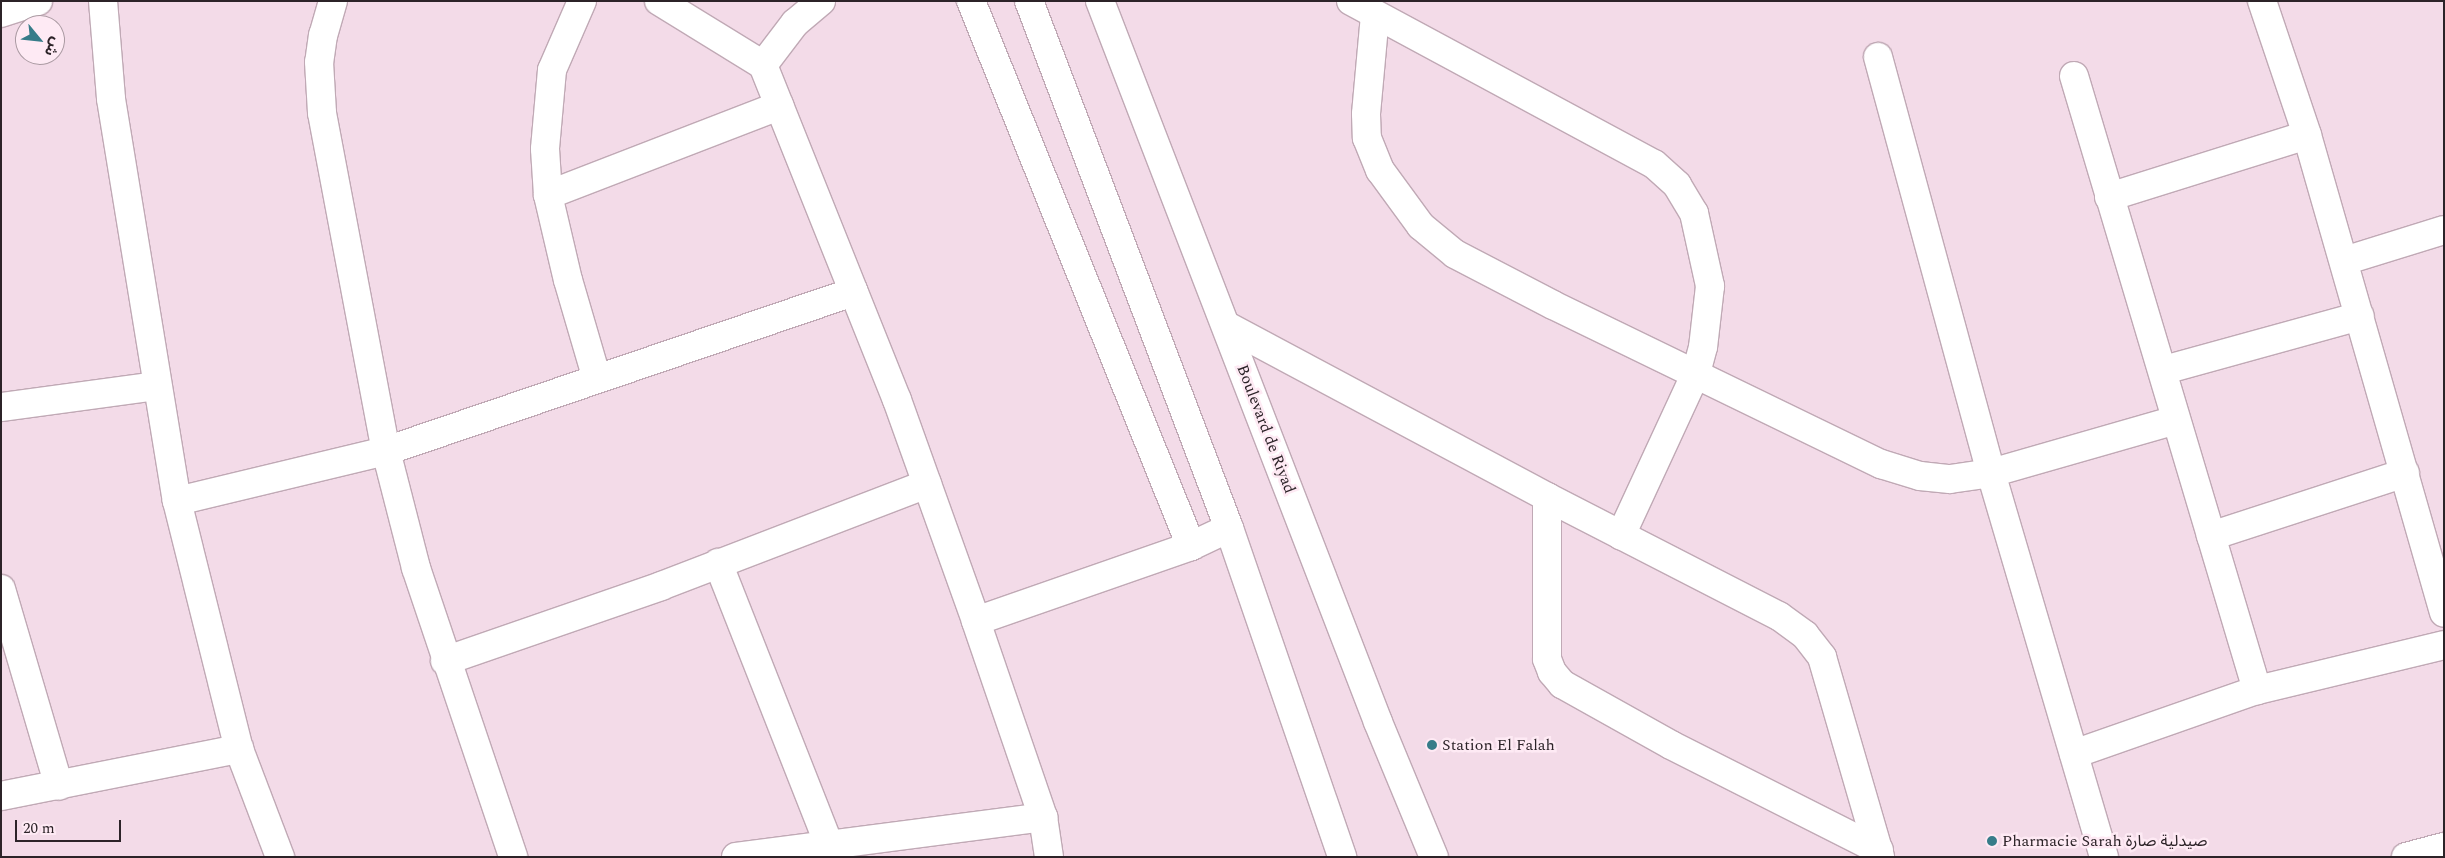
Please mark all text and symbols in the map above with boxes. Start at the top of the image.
north arrow [15,15,65,65]
text: ش [39,33,67,60]
street label: Boulevard de Riyad [1233,362,1299,496]
place label: Station El Falah [1442,735,1555,755]
marker: Station El Falah [1426,739,1438,751]
scale bar [18,810,124,842]
text: 20 m [23,817,55,840]
place label: Pharmacie Sarah صيدلية صارة [2002,831,2207,851]
marker: Pharmacie Sarah صيدلية صارة [1986,835,1998,847]

